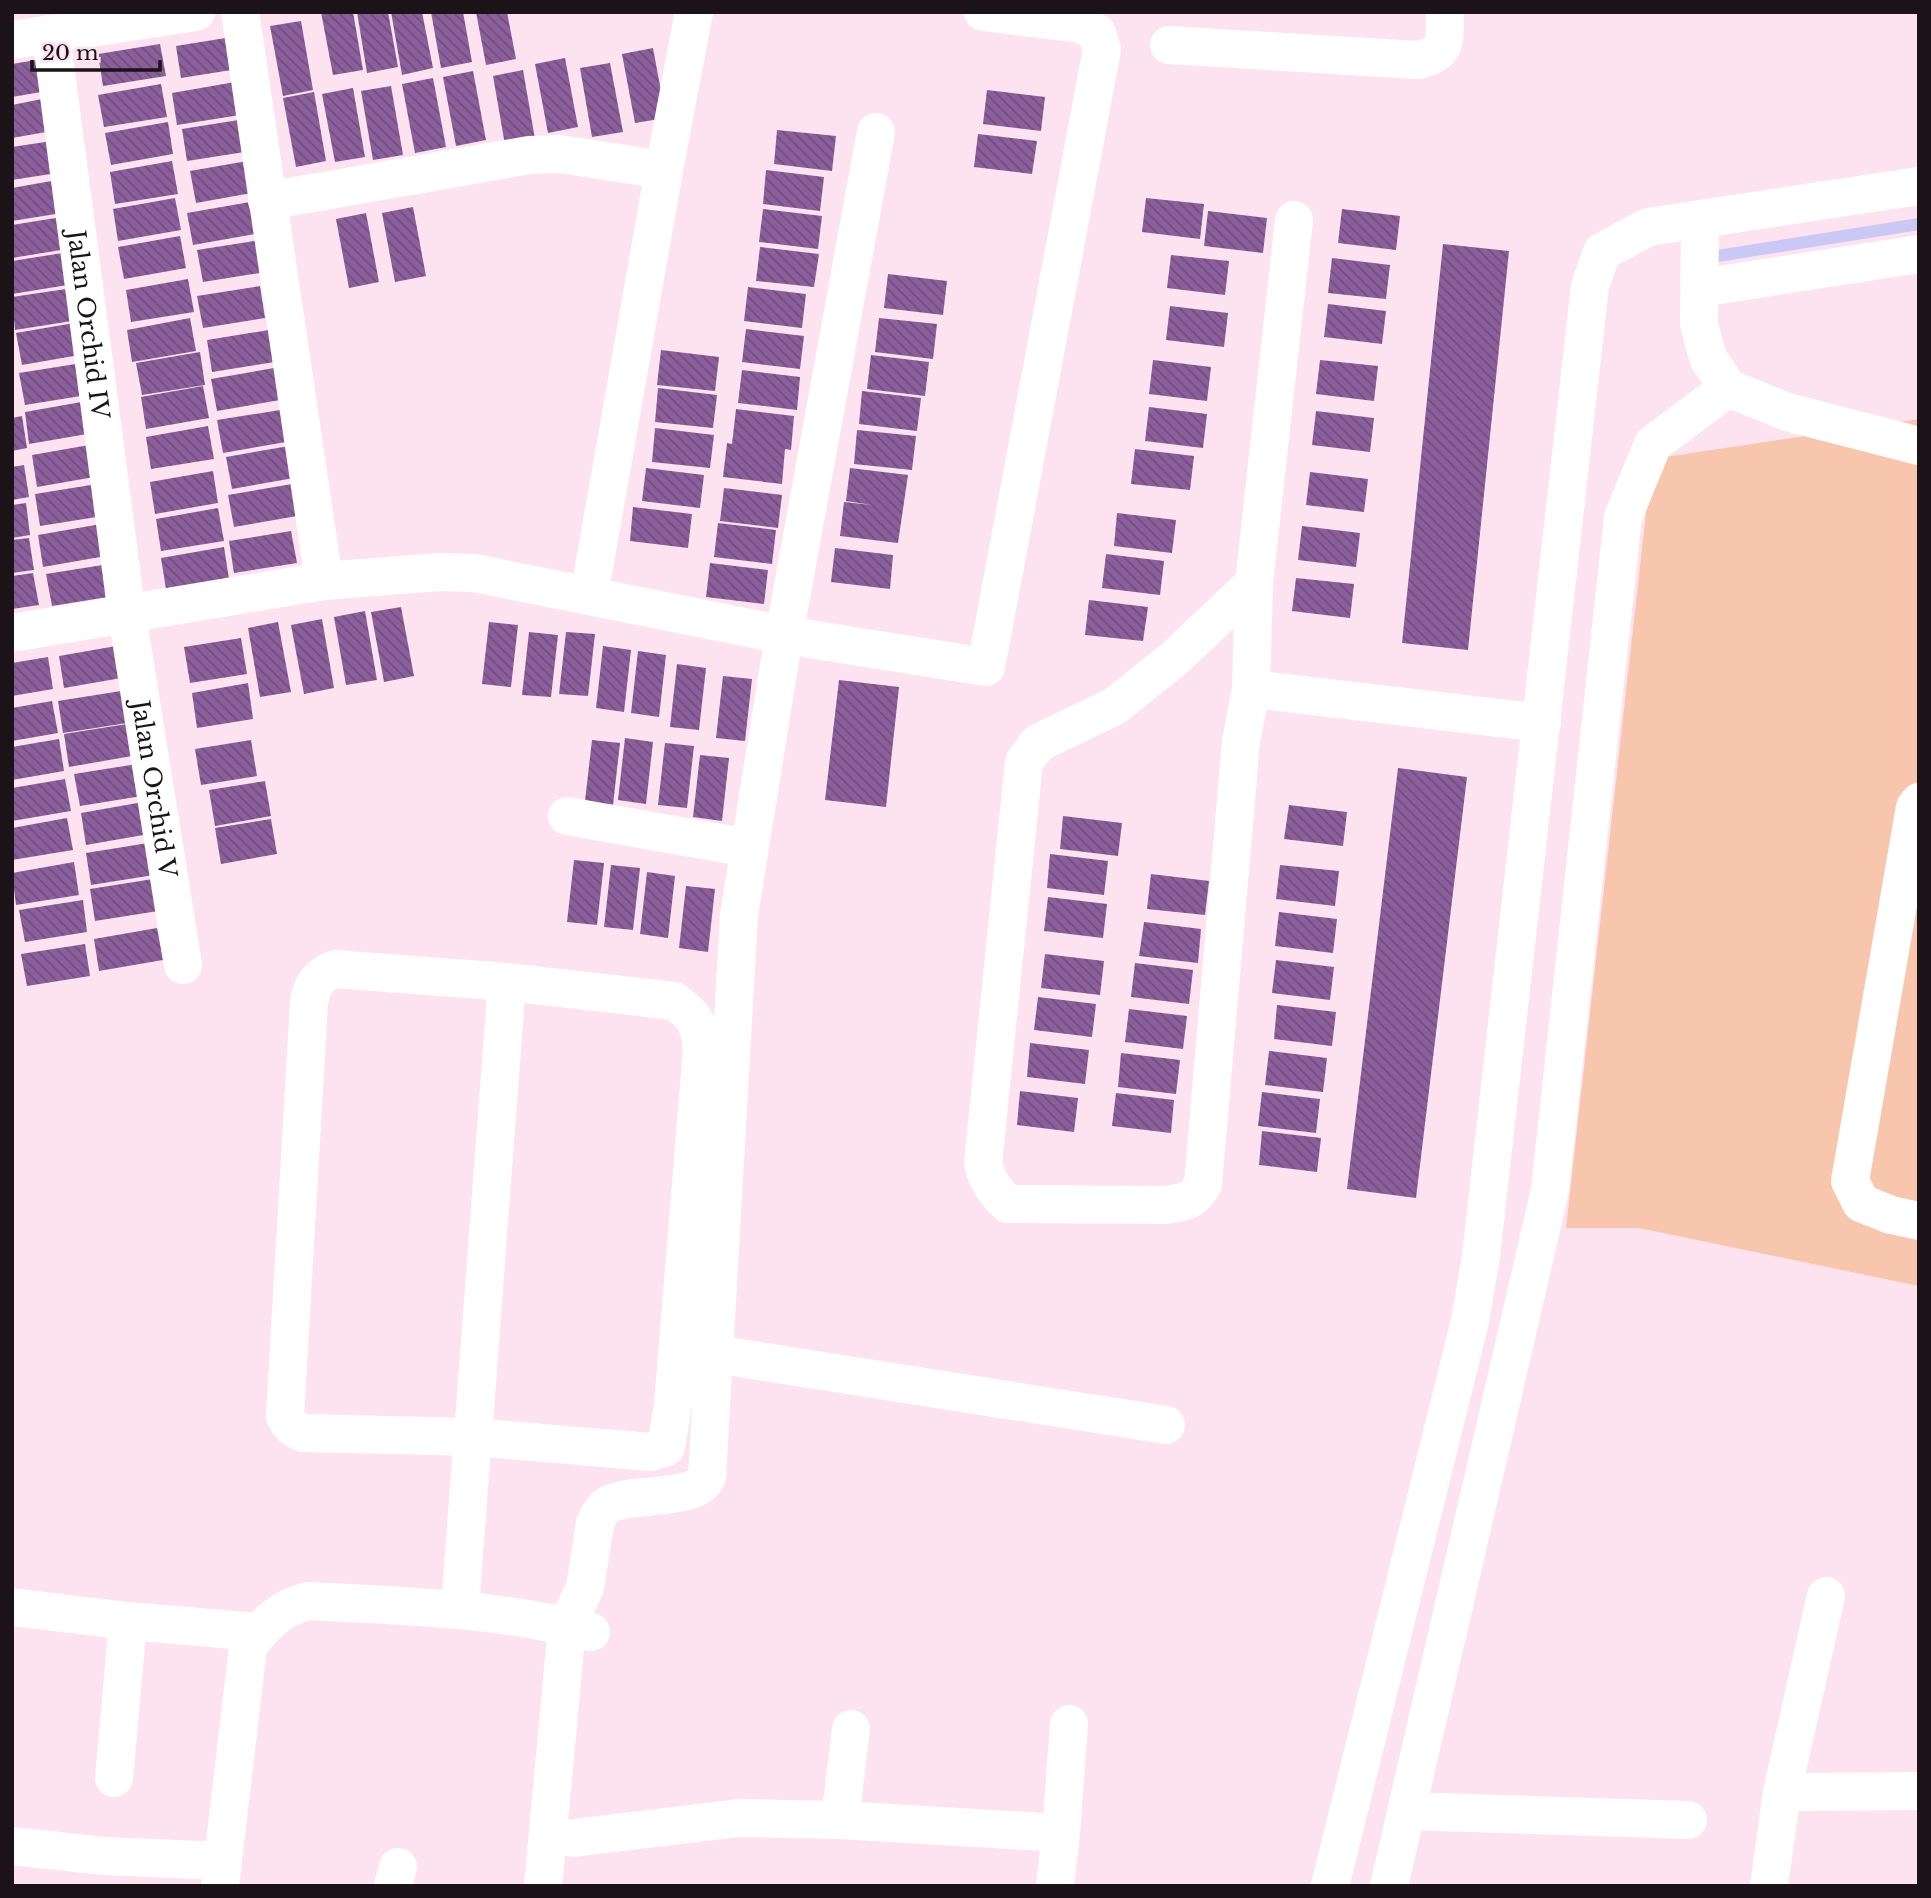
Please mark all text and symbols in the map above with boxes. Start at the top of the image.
scale bar [32,28,159,72]
text: 20 m [42,40,99,66]
street label: Jalan Orchid IV [62,226,116,422]
street label: Jalan Orchid V [126,695,183,881]

